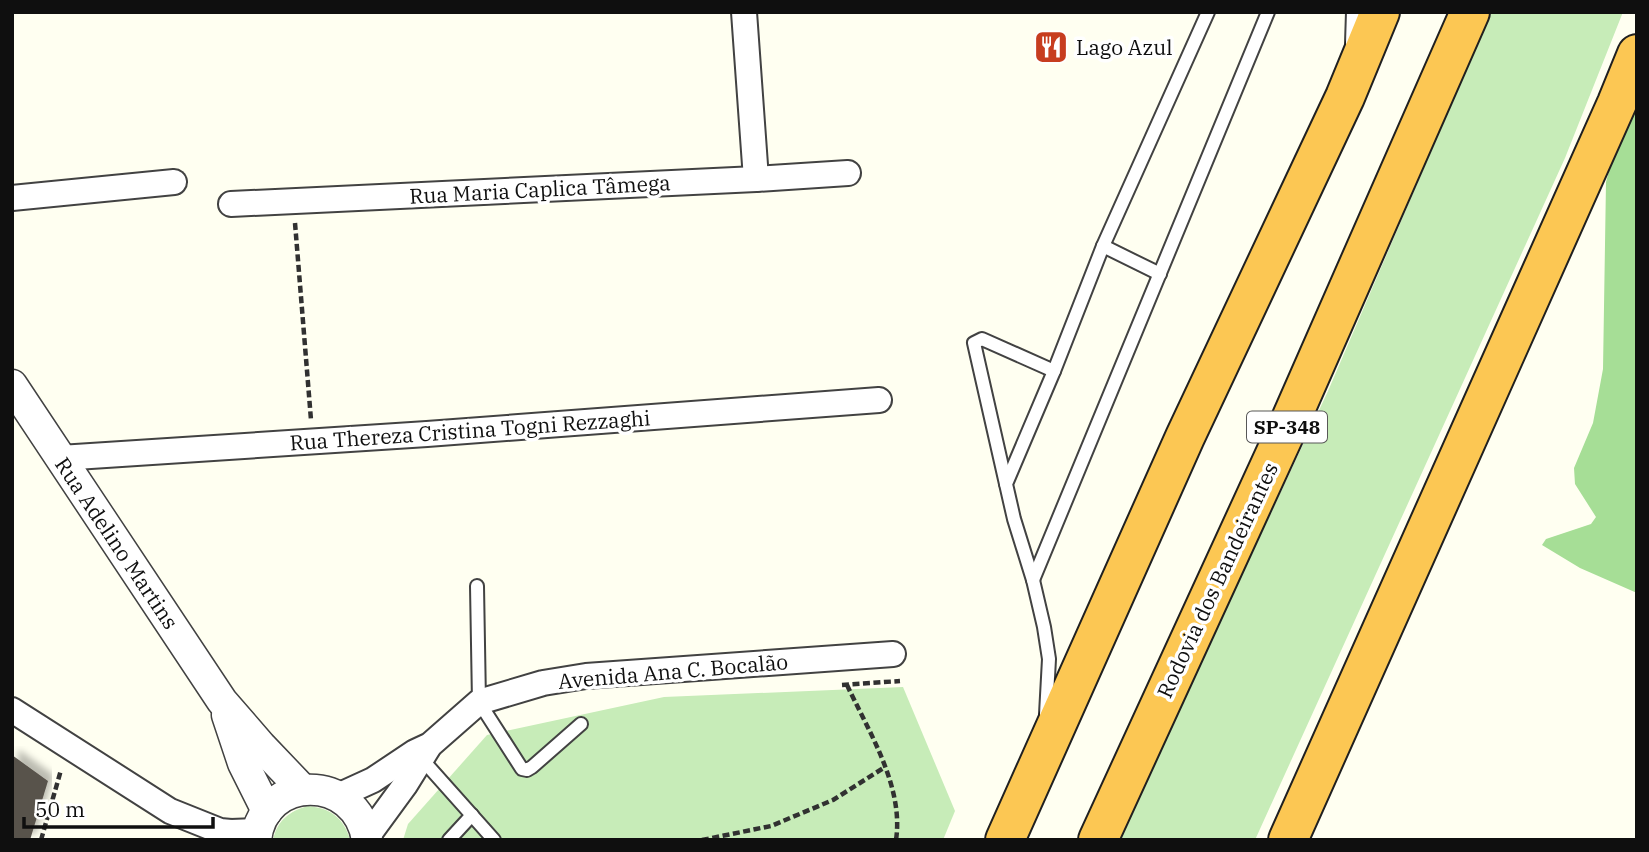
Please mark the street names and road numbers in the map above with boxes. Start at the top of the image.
street label: Rua Maria Caplica Tâmega [409,168,671,210]
street label: Rua Thereza Cristina Togni Rezzaghi [289,403,651,457]
road number: SP-348 [1247,412,1327,442]
street label: Rua Adelino Martins [49,452,185,634]
street label: Rodovia dos Bandeirantes [1150,458,1284,702]
street label: Avenida Ana C. Bocalão [557,647,789,695]

